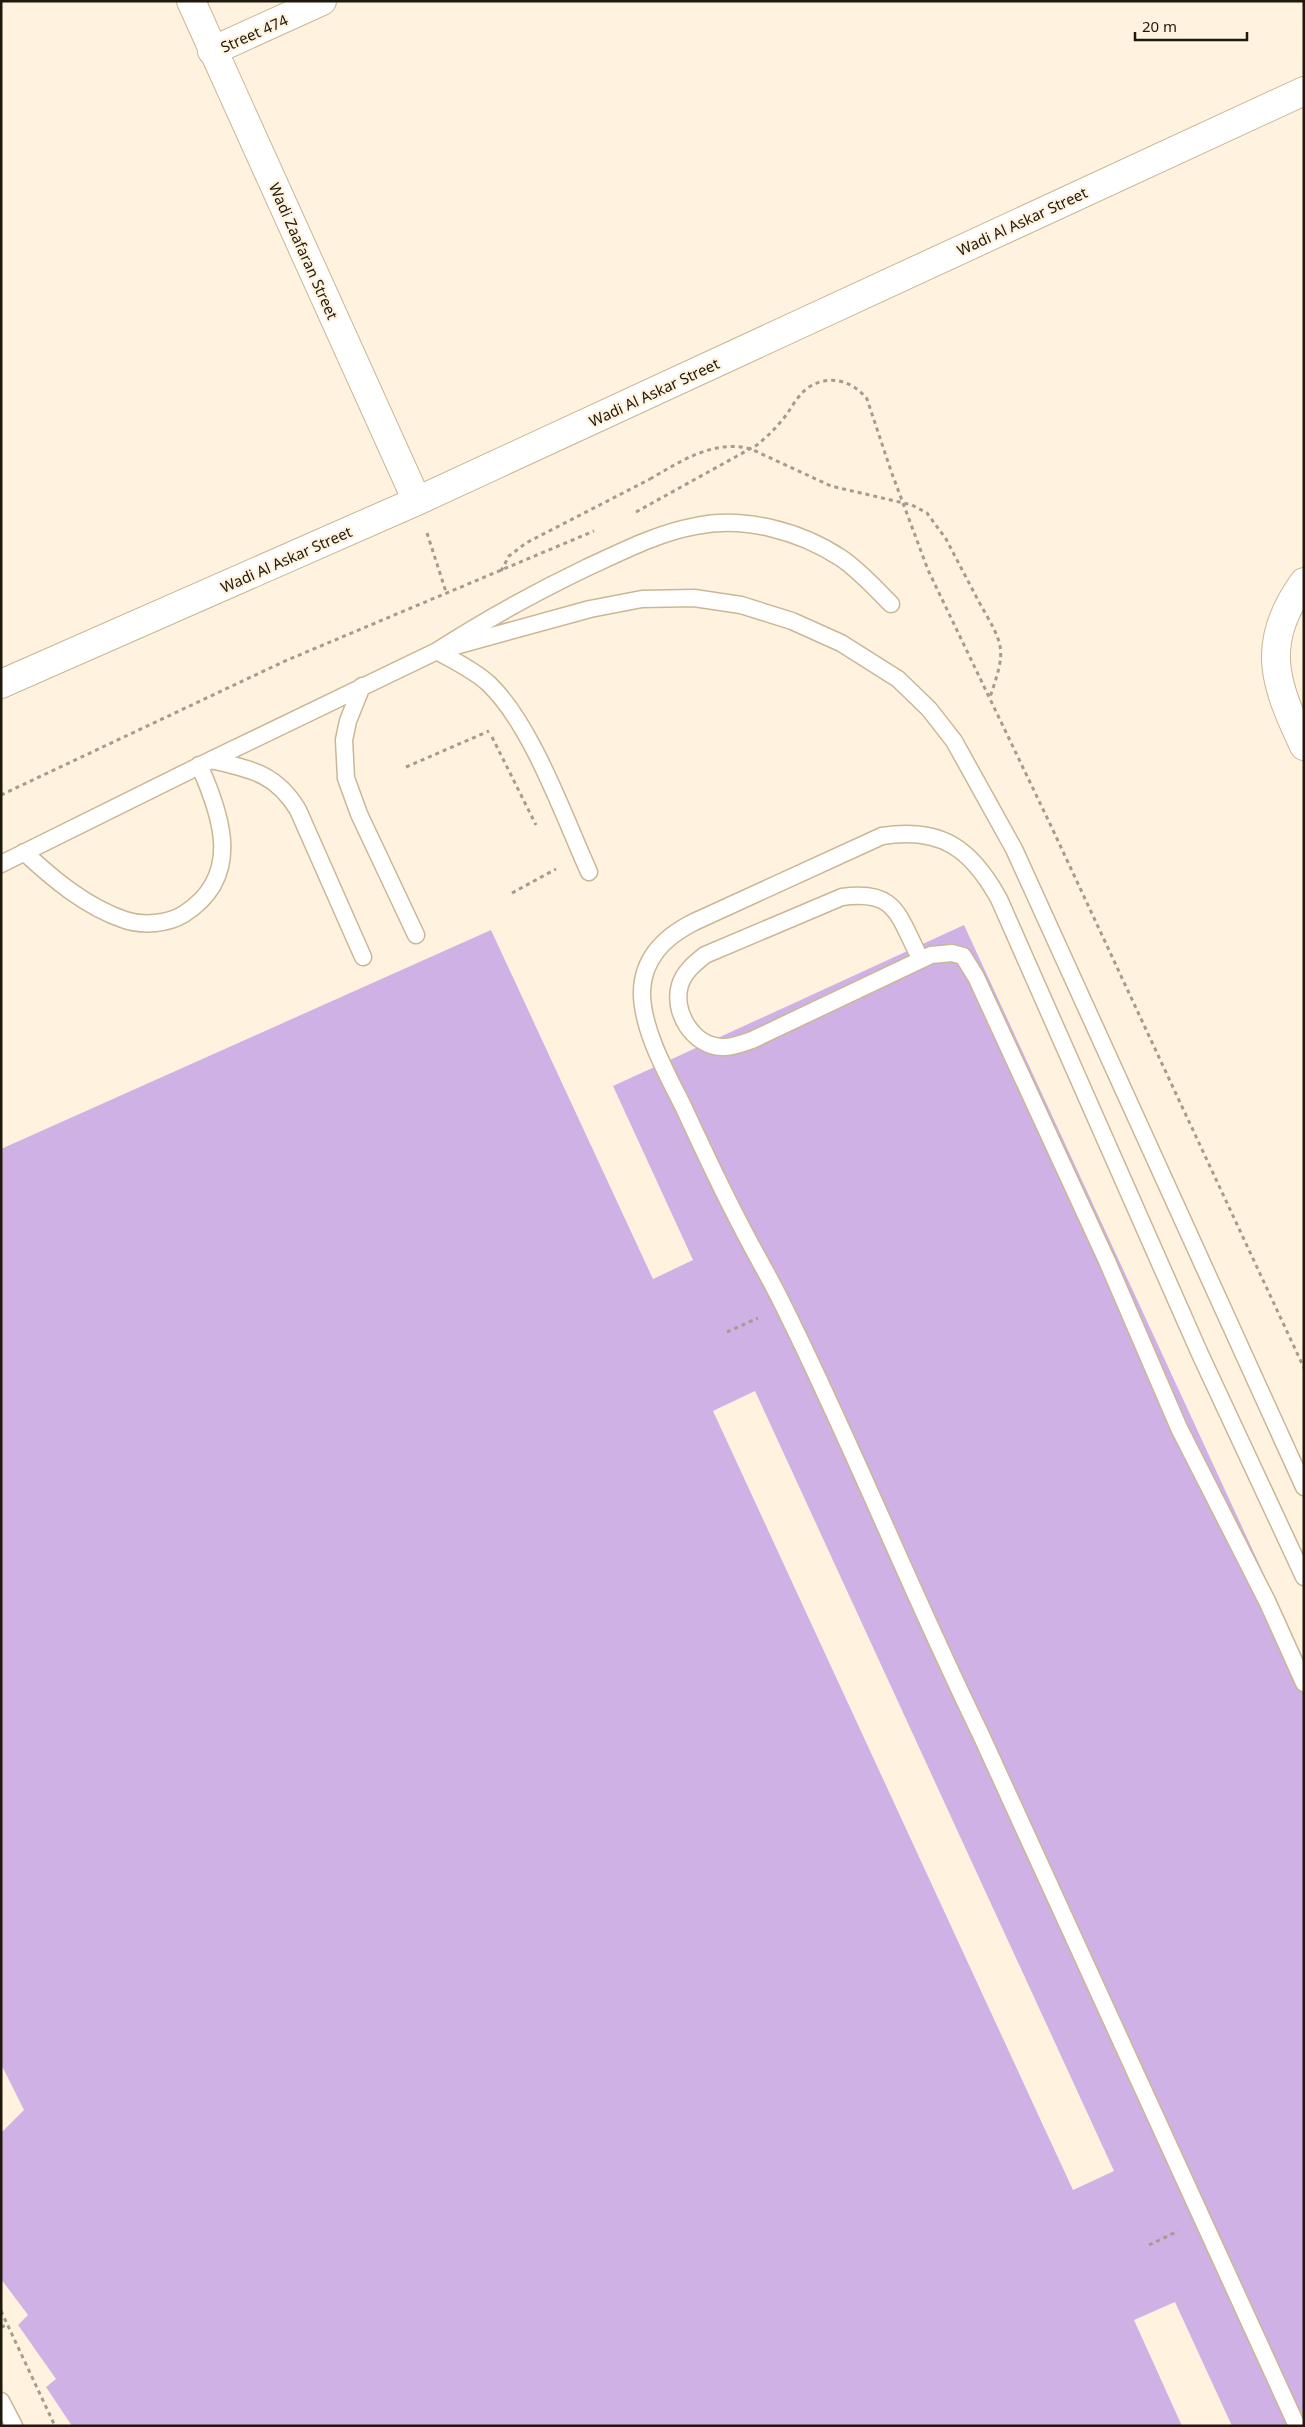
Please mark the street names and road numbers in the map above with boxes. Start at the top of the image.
street label: Street 474 [217,9,291,57]
street label: Wadi Zaafaran Street [265,180,343,323]
street label: Wadi Al Askar Street [954,182,1091,260]
street label: Wadi Al Askar Street [586,353,723,431]
street label: Wadi Al Askar Street [217,521,355,597]

